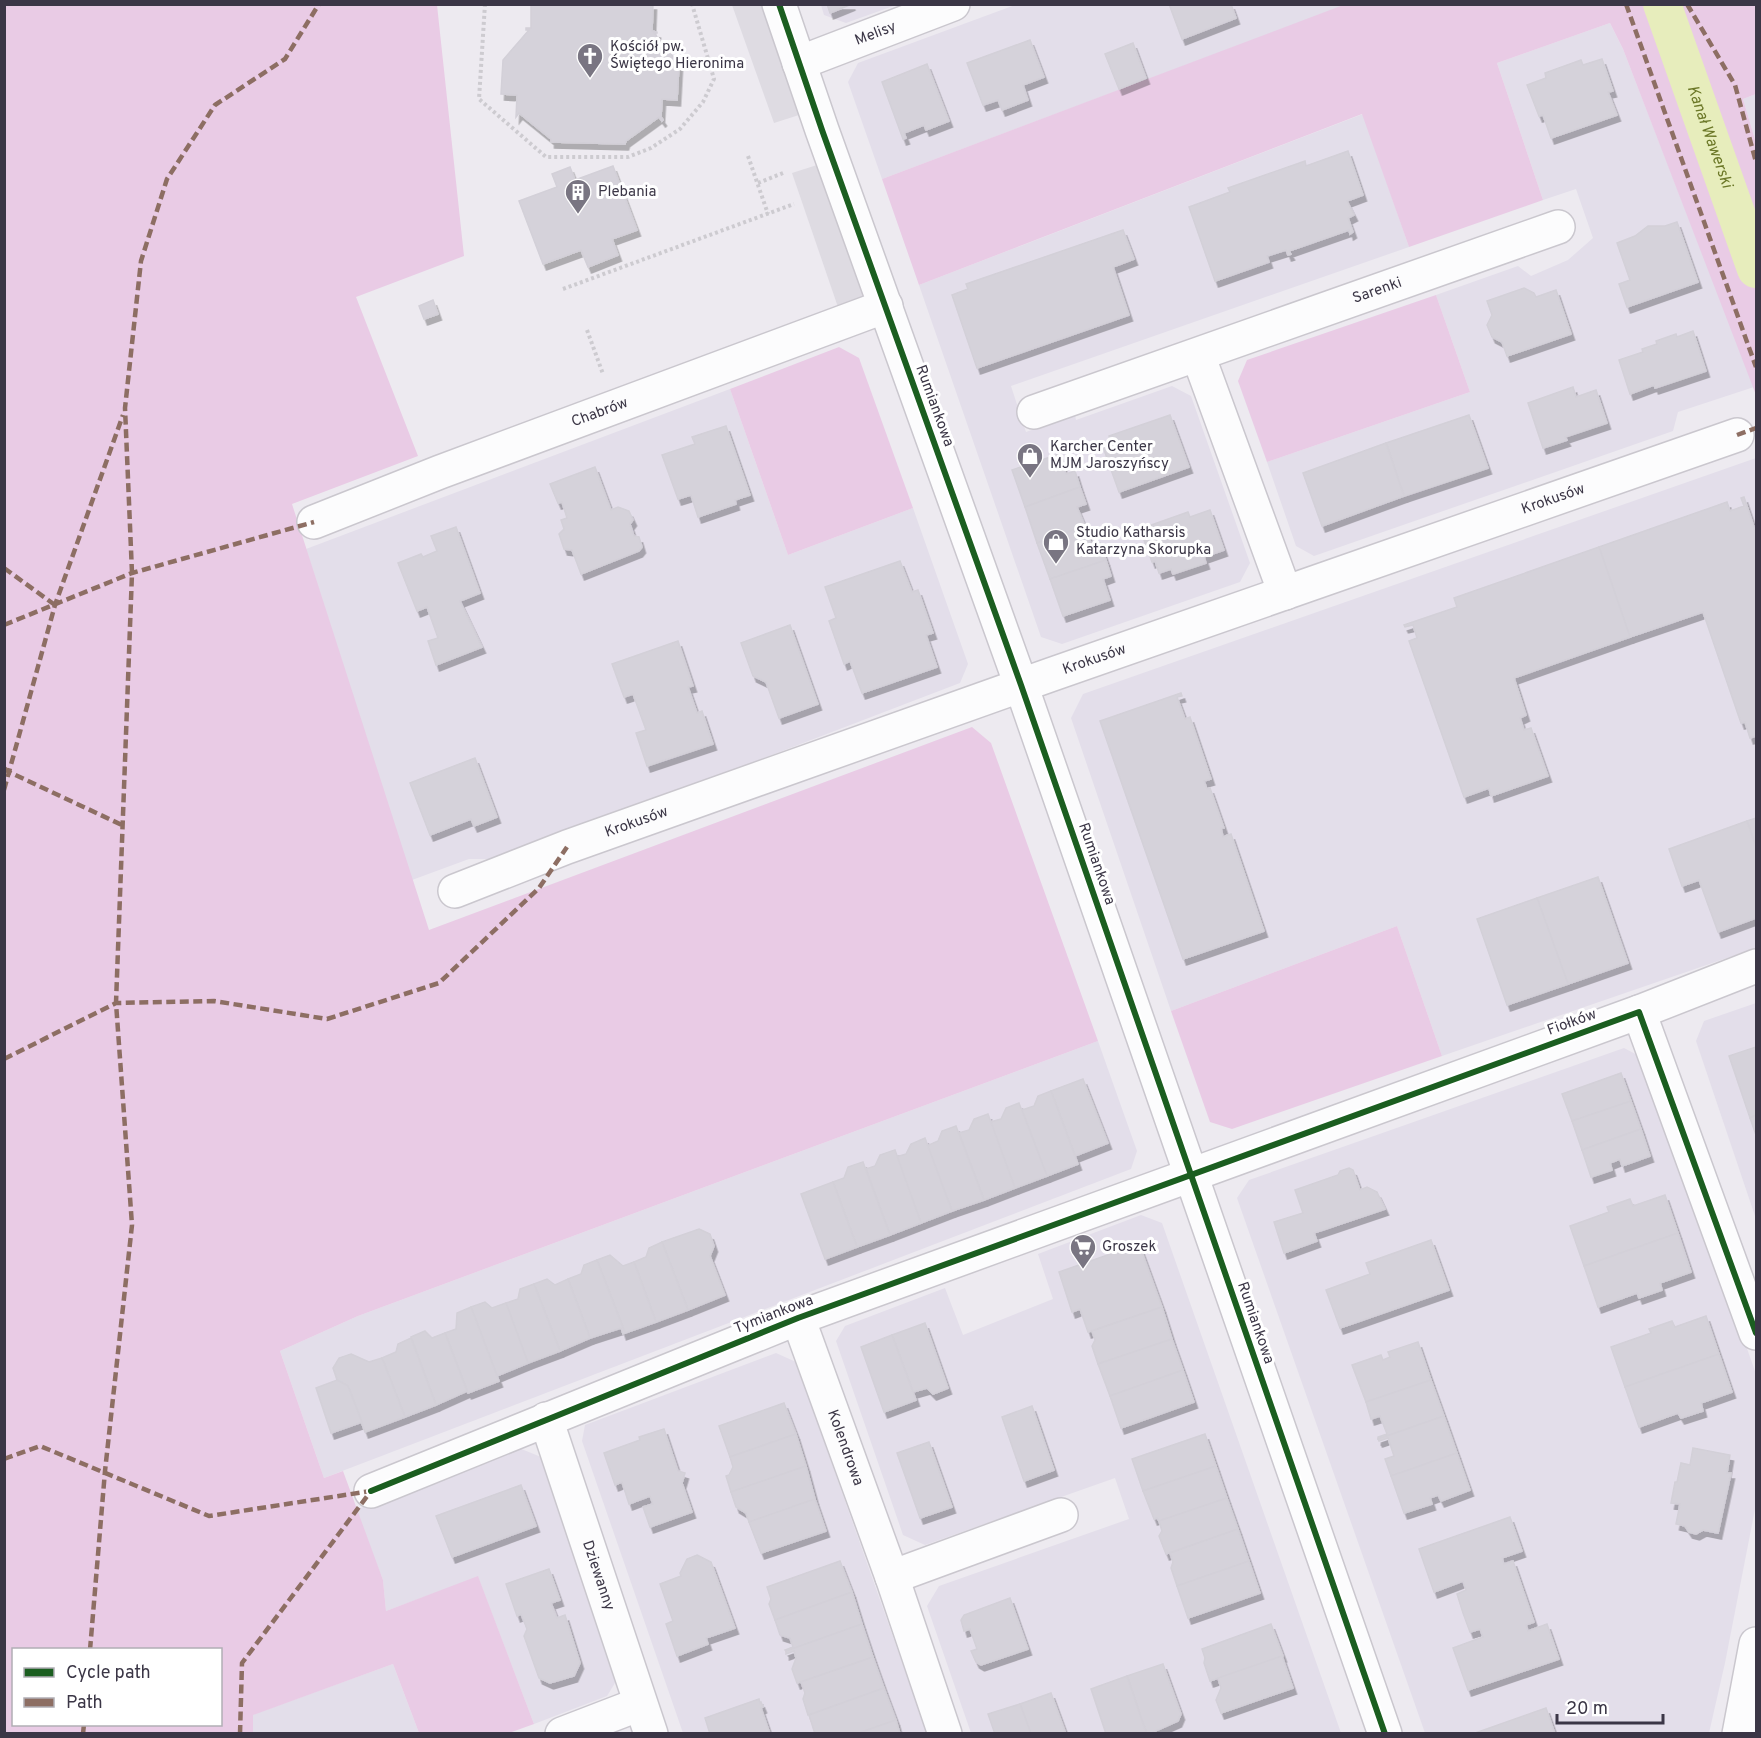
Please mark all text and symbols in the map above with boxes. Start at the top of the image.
street label: Melisy [852,17,899,50]
place label: Kościół pw. Świętego Hieronima [610,38,744,74]
church icon: Kościół pw. Świętego Hieronima [575,41,605,79]
water label: Kanał Wawerski [1682,83,1737,192]
building icon: Plebania [563,177,593,215]
place label: Plebania [598,183,656,202]
street label: Sarenki [1350,273,1404,308]
street label: Rumiankowa [910,363,958,449]
street label: Chabrów [569,393,631,432]
place label: Karcher Center MJM Jaroszyńscy [1050,438,1169,474]
shop icon: Karcher Center MJM Jaroszyńscy [1015,441,1045,479]
street label: Krokusów [1519,479,1588,519]
place label: Studio Katharsis Katarzyna Skorupka [1076,524,1211,560]
shop icon: Studio Katharsis Katarzyna Skorupka [1041,527,1071,565]
street label: Krokusów [1060,640,1129,679]
street label: Krokusów [602,802,671,842]
street label: Rumiankowa [1073,820,1119,908]
street label: Fiołków [1545,1005,1600,1041]
supermarket icon: Groszek [1068,1232,1098,1270]
place label: Groszek [1102,1238,1156,1257]
street label: Rumiankowa [1232,1279,1278,1367]
street label: Tymiankowa [732,1291,816,1339]
street label: Kolendrowa [823,1407,868,1488]
street label: Dziewanny [578,1538,619,1613]
legend [12,1648,222,1726]
text: Cycle path [66,1662,151,1685]
scale bar [1557,1687,1664,1725]
text: Path [66,1692,103,1715]
text: 20 m [1566,1698,1608,1721]

